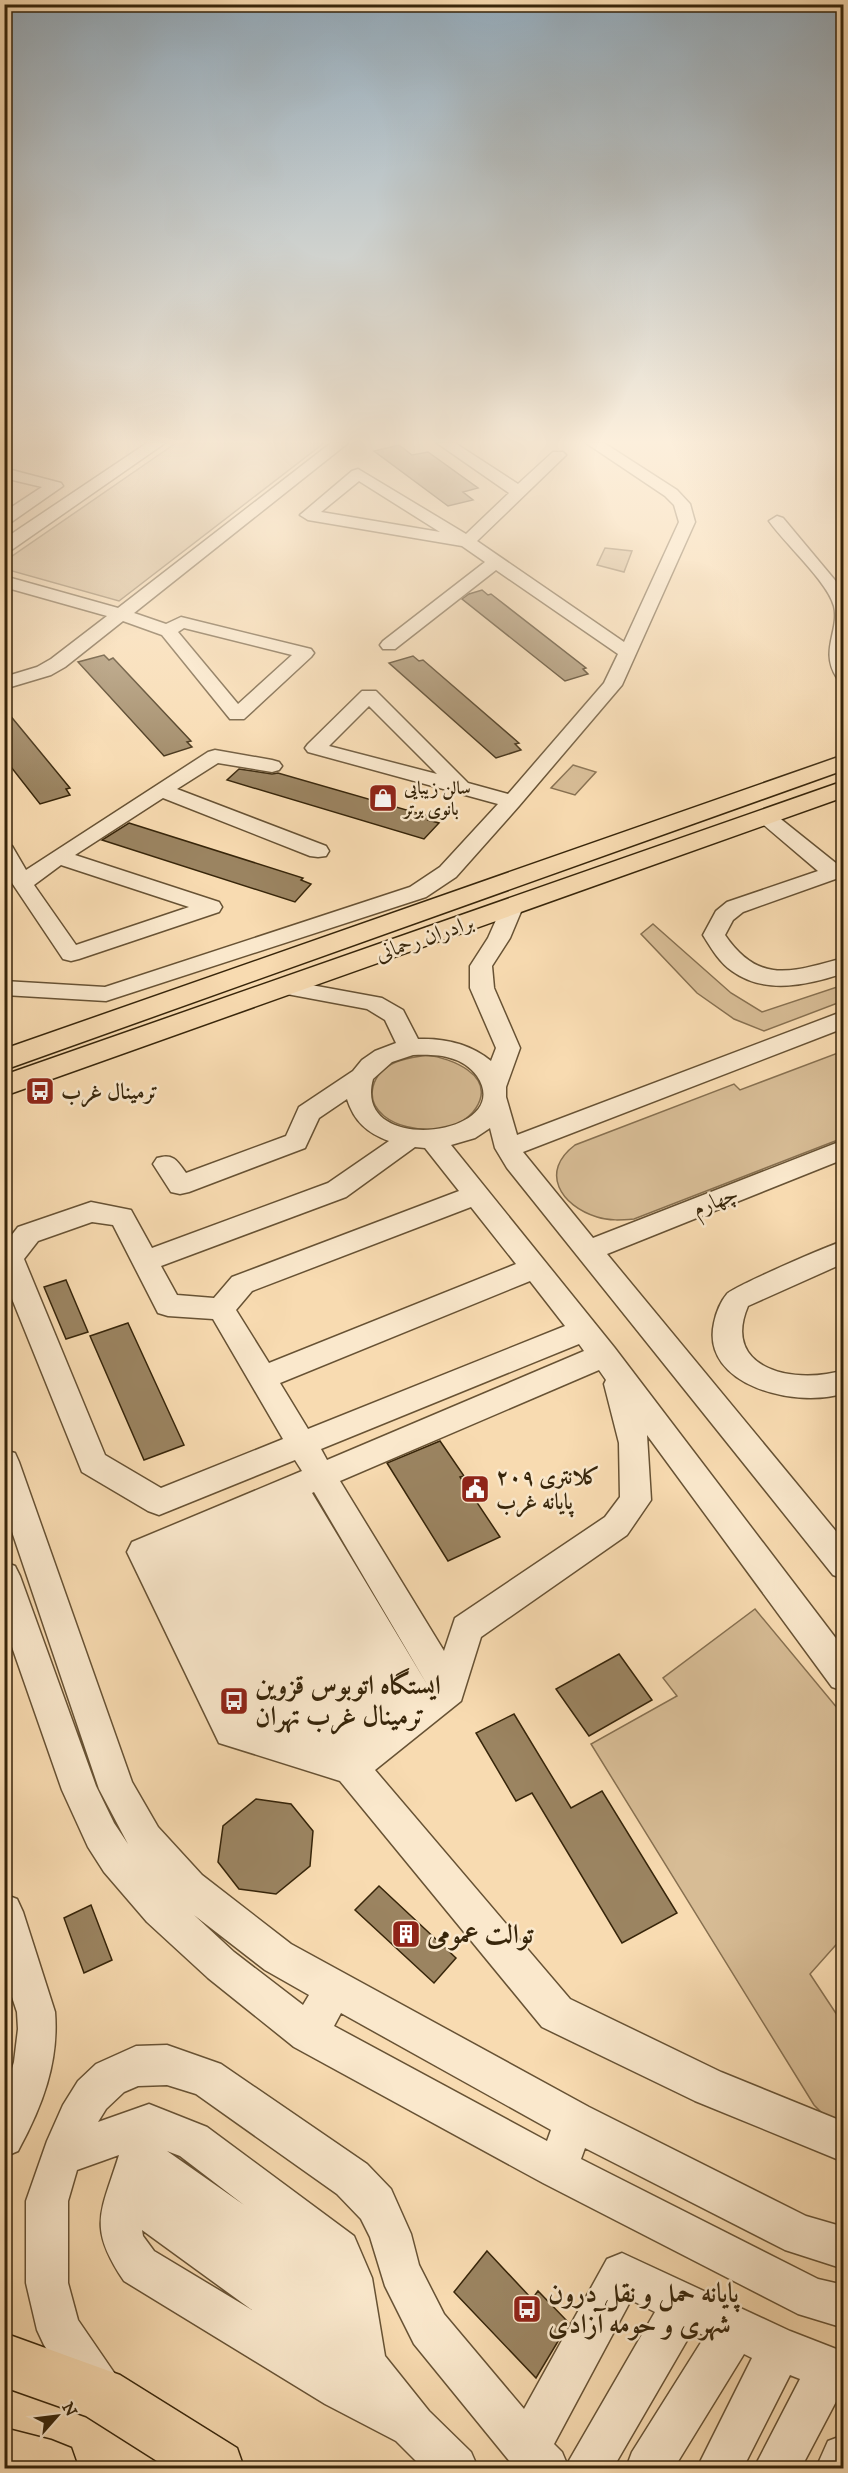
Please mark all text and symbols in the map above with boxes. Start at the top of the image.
place label: سالن زیبایی بانوی برتر [402,778,471,821]
shop icon: سالن زیبایی بانوی برتر [367,782,399,814]
street label: برادران رحمانی [372,909,477,968]
bus stop icon: ترمینال غرب [24,1075,56,1107]
place label: ترمینال غرب [61,1079,158,1108]
street label: چهارم [689,1180,744,1227]
place label: کلانتری ۲۰۹ پایانه غرب [496,1464,600,1518]
public building icon: کلانتری ۲۰۹ پایانه غرب [459,1473,491,1505]
place label: ایستگاه اتوبوس قزوین ترمینال غرب تهران [255,1667,441,1735]
bus stop icon: ایستگاه اتوبوس قزوین ترمینال غرب تهران [218,1685,250,1717]
building icon: توالت عمومی [390,1918,422,1950]
place label: توالت عمومی [426,1918,534,1952]
place label: پایانه حمل و نقل درون شهری و حومه آزادی [548,2277,741,2342]
bus stop icon: پایانه حمل و نقل درون شهری و حومه آزادی [511,2293,543,2325]
north arrow [27,2386,87,2446]
text: N [57,2399,81,2420]

